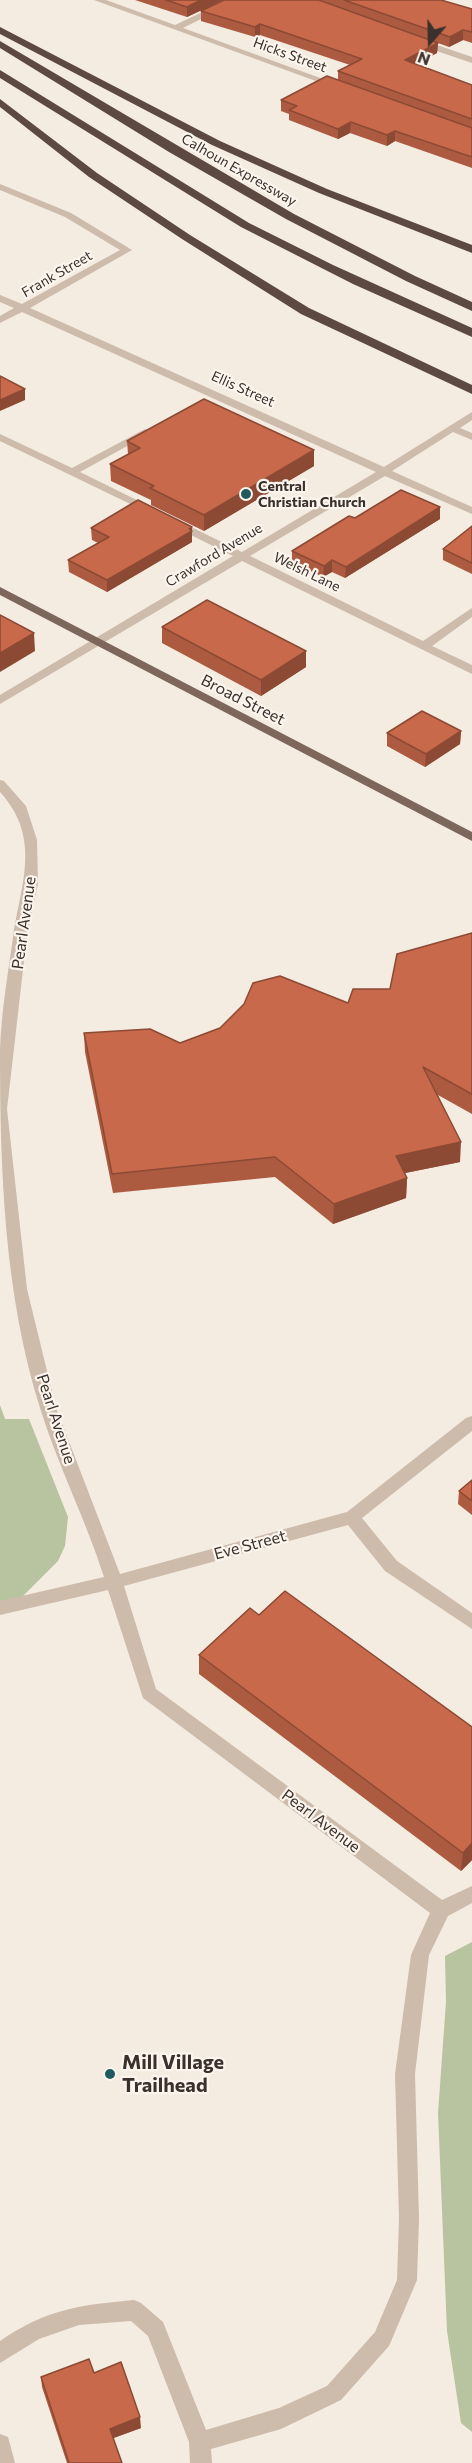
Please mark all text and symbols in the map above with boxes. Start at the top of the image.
north arrow [400,12,460,72]
street label: Hicks Street [251,34,329,76]
text: N [415,48,433,70]
street label: Calhoun Expressway [178,130,300,210]
street label: Frank Street [19,247,95,301]
street label: Ellis Street [209,368,277,410]
place label: Central Christian Church [258,478,366,510]
marker: Central Christian Church [239,487,253,501]
street label: Crawford Avenue [163,520,265,590]
street label: Welsh Lane [271,549,343,595]
street label: Broad Street [198,671,288,729]
street label: Pearl Avenue [8,875,40,971]
street label: Pearl Avenue [32,1372,80,1466]
street label: Eve Street [212,1526,288,1564]
street label: Pearl Avenue [278,1785,364,1857]
place label: Mill Village Trailhead [122,2050,224,2097]
marker: Mill Village Trailhead [103,2067,117,2081]

